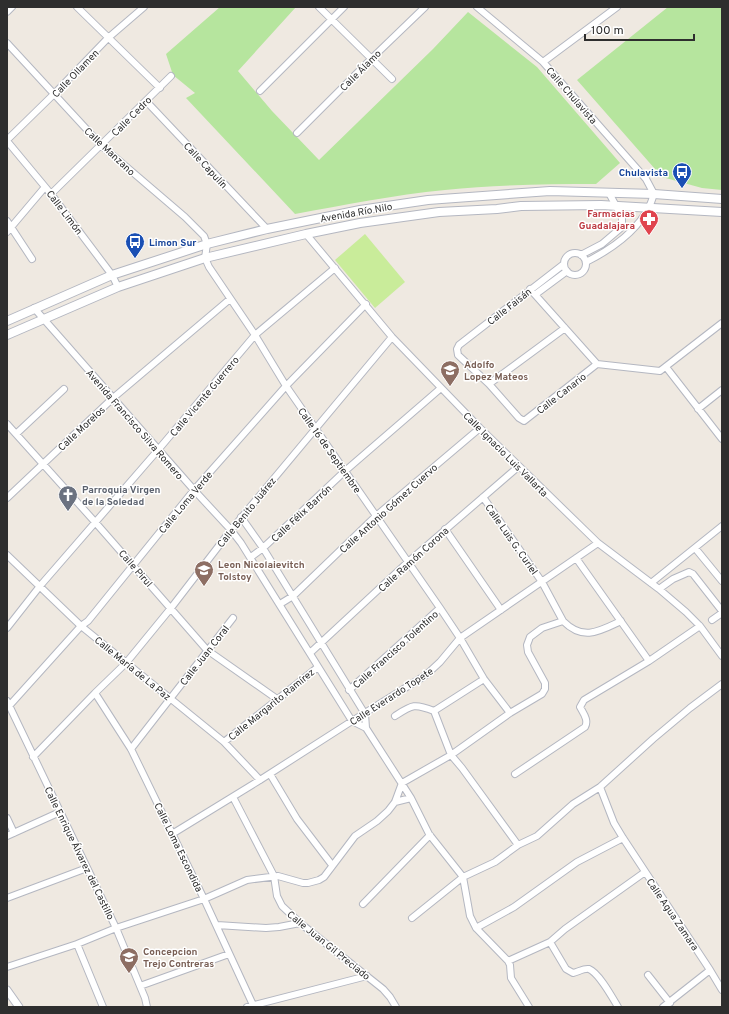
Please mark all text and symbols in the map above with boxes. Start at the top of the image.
scale bar [585,16,694,42]
text: 100 m [591,23,624,39]
street label: Calle Ollamen [50,47,102,101]
street label: Calle Álamo [338,47,385,95]
street label: Calle Chulavista [543,65,599,127]
street label: Calle Cedro [109,94,155,140]
street label: Calle Manzano [81,125,138,179]
street label: Calle Capulín [180,140,230,192]
bus stop icon: Chulavista [671,161,693,189]
place label: Chulavista [619,167,668,180]
street label: Calle Limón [43,188,85,238]
street label: Avenida Río Nilo [319,201,394,226]
place label: Farmacias Guadalajara [579,208,635,233]
pharmacy icon: Farmacias Guadalajara [638,208,660,236]
bus stop icon: Limon Sur [124,231,146,259]
place label: Limon Sur [149,237,197,250]
street label: Calle Faisán [485,286,535,329]
street label: Calle Vicente Guerrero [168,354,243,440]
school or university icon: Adolfo Lopez Mateos [439,359,461,387]
place label: Adolfo Lopez Mateos [464,359,528,384]
street label: Avenida Francisco Silva Romero [82,367,186,483]
street label: Calle Canario [534,370,590,418]
street label: Calle Morelos [56,404,109,454]
street label: Calle 16 de Septiembre [294,406,363,496]
street label: Calle Ignacio Luis Vallarta [460,410,550,500]
street label: Calle Antonio Gómez Cuervo [337,461,441,557]
street label: Calle Loma Verde [156,469,216,537]
street label: Calle Benito Juárez [215,475,280,551]
street label: Calle Félix Barrón [269,483,335,546]
church icon: Parroquia Virgen de la Soledad [57,484,79,512]
place label: Parroquia Virgen de la Soledad [82,484,160,509]
street label: Calle Luis G. Curiel [481,502,540,578]
street label: Calle Ramón Corona [376,525,452,595]
street label: Calle Pirul [115,548,155,590]
school or university icon: Leon Nicolaievitch Tolstoy [193,559,215,587]
place label: Leon Nicolaievitch Tolstoy [218,559,305,584]
street label: Calle Francisco Tolentino [351,608,442,692]
street label: Calle Juan Coral [178,623,233,689]
street label: Calle María de La Paz [91,634,173,704]
street label: Calle Everardo Topete [348,665,436,729]
street label: Calle Margarito Ramírez [226,666,318,744]
street label: Calle Enrique Álvarez del Castillo [41,785,117,923]
street label: Calle Loma Escondida [150,801,205,894]
street label: Calle Agua Zamara [643,876,701,954]
street label: Calle Juan Gil Preciado [284,909,373,984]
school or university icon: Concepcion Trejo Contreras [118,946,140,974]
place label: Concepcion Trejo Contreras [143,946,214,971]

